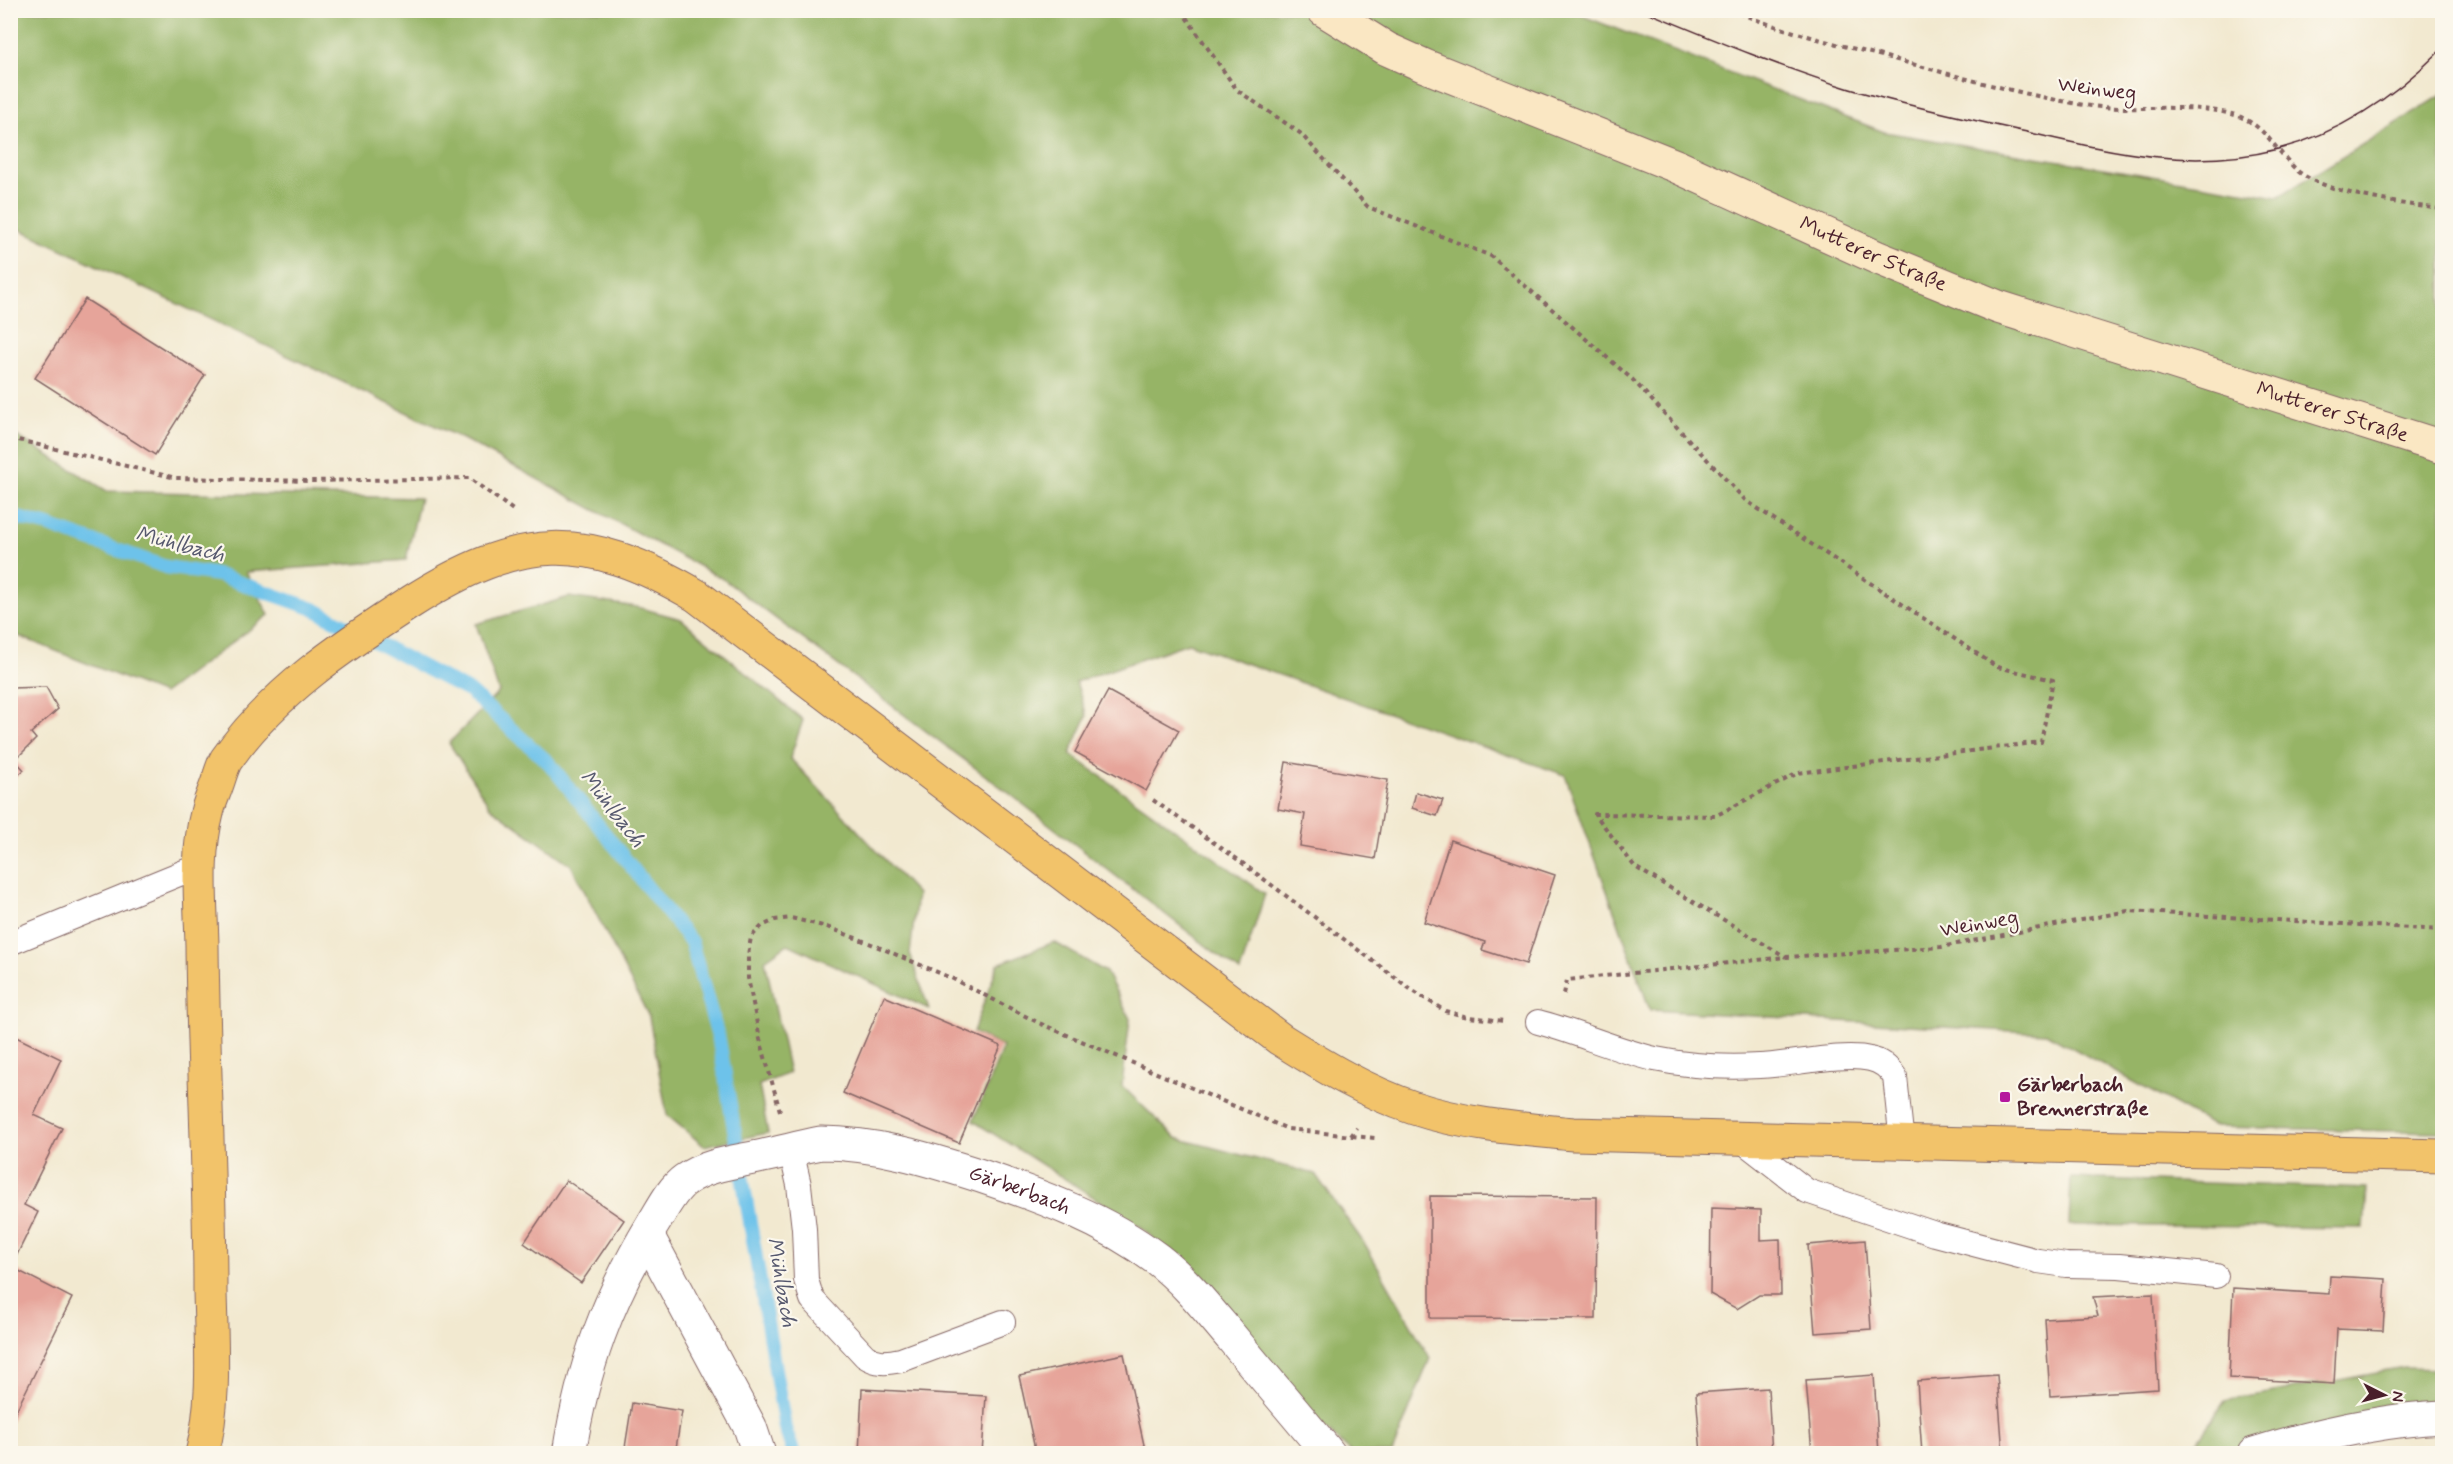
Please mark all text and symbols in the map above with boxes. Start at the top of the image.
street label: Weinweg [2056,70,2138,109]
street label: Mutterer Straße [1795,210,1951,299]
street label: Mutterer Straße [2253,375,2412,450]
water label: Mühlbach [133,520,228,570]
water label: Mühlbach [573,765,651,854]
street label: Weinweg [1938,903,2021,946]
place label: Gärberbach Brennerstraße [2017,1071,2149,1123]
marker: Gärberbach Brennerstraße [1998,1090,2012,1104]
street label: Gärberbach [965,1159,1075,1222]
water label: Mühlbach [759,1235,803,1329]
north arrow [2354,1365,2414,1425]
text: N [2386,1390,2408,1403]

